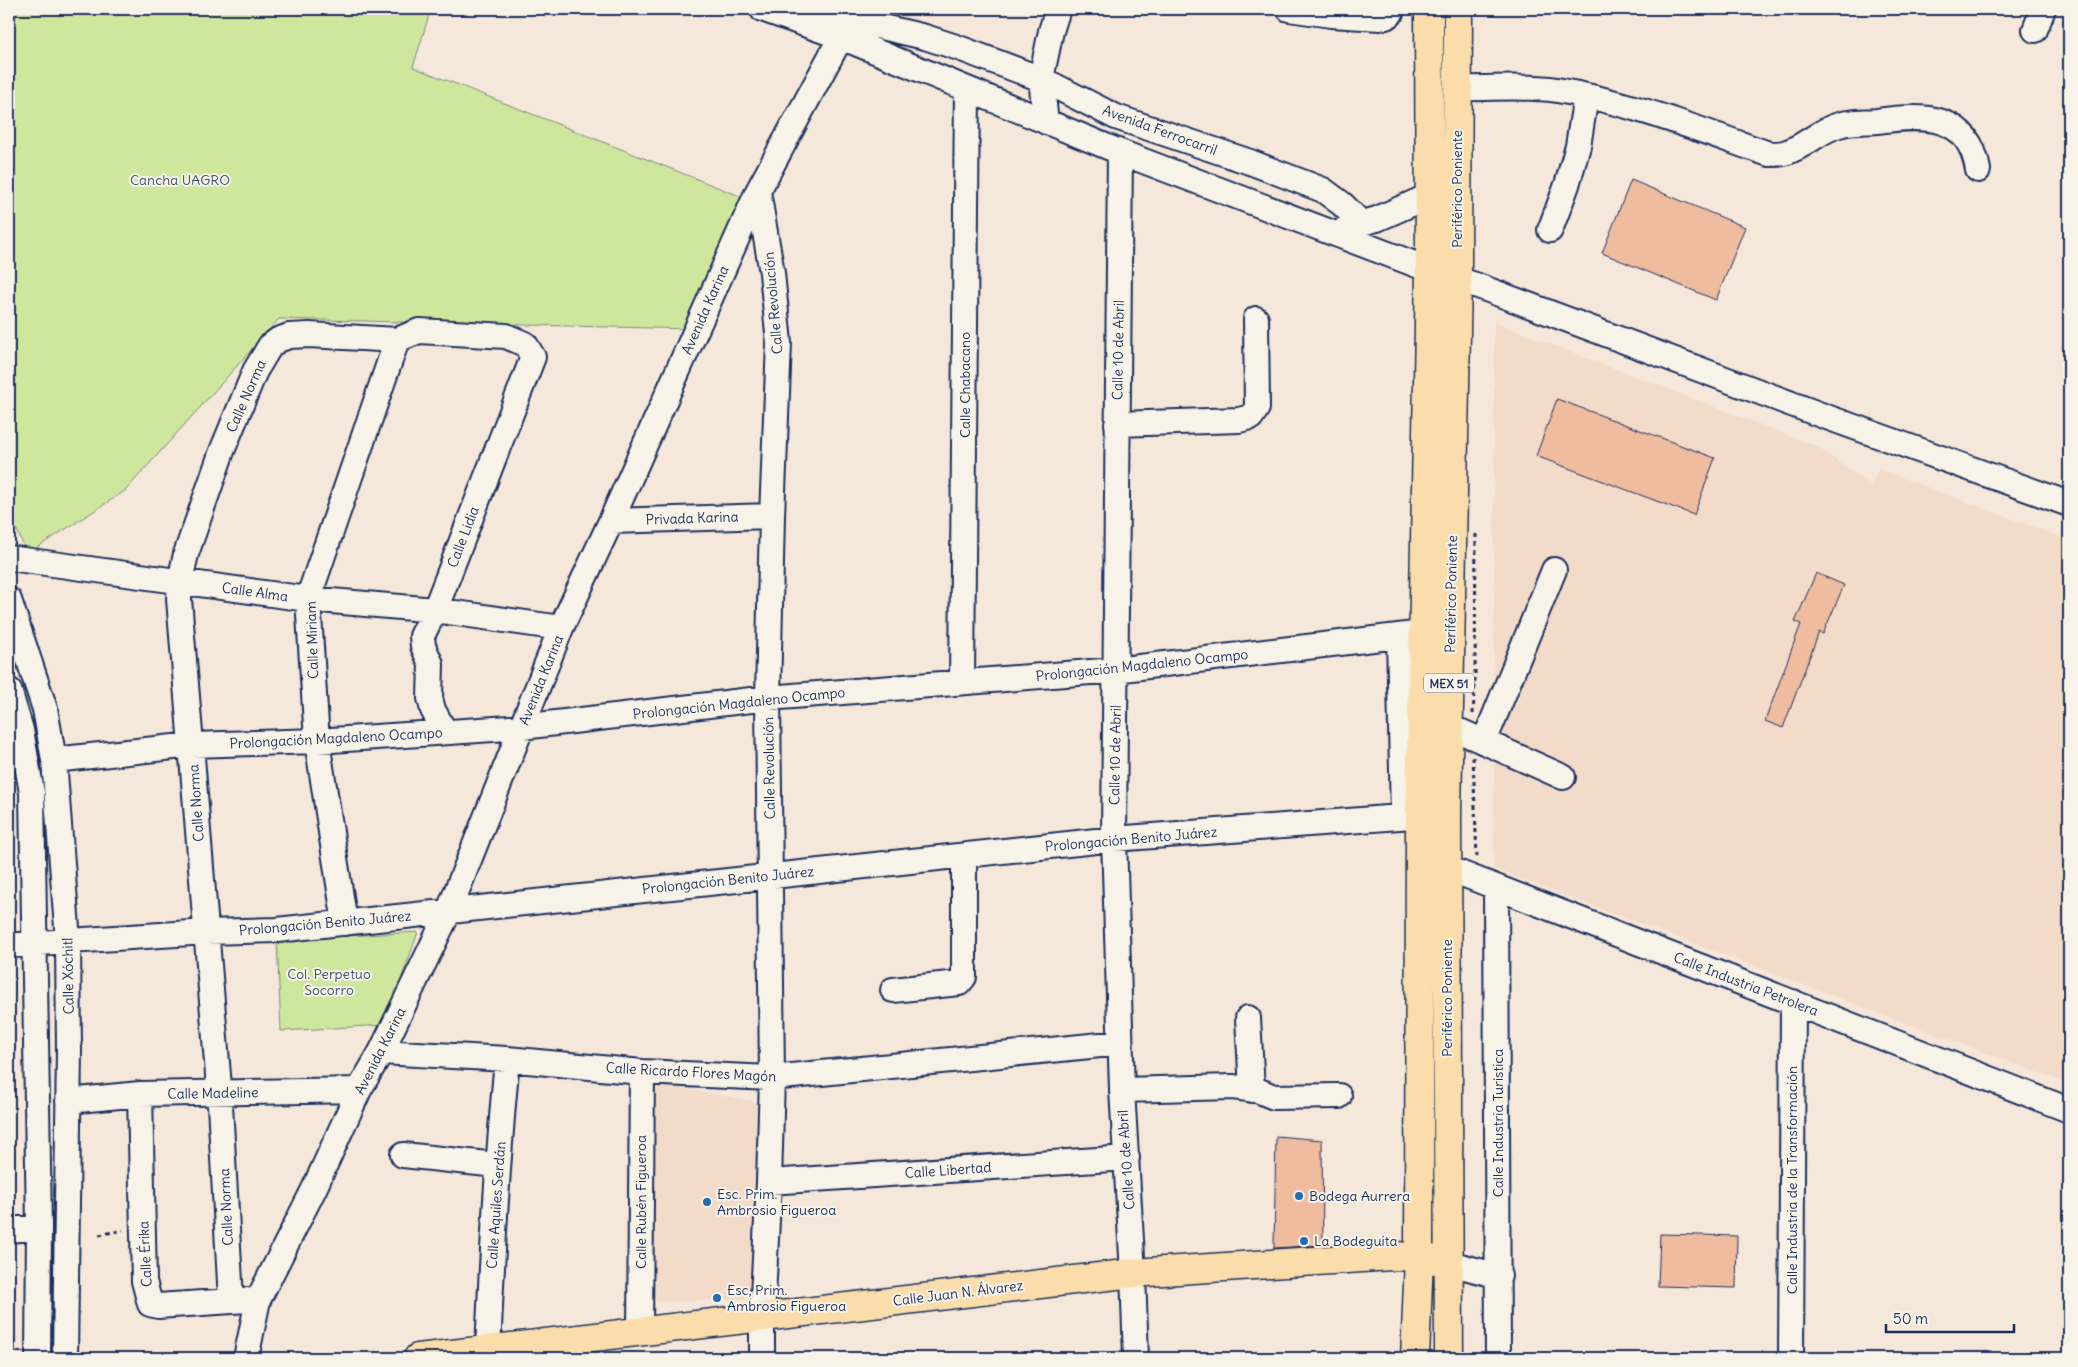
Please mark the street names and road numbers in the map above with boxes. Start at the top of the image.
street label: Avenida Ferrocarril [1100,101,1220,159]
street label: Periférico Poniente [1448,130,1466,248]
street label: Calle Revolución [760,251,786,355]
street label: Avenida Karina [677,263,733,357]
street label: Calle 10 de Abril [1108,300,1128,400]
street label: Calle Chabacano [956,332,974,438]
street label: Calle Norma [222,357,270,435]
street label: Calle Lidia [443,504,483,570]
street label: Privada Karina [645,507,739,529]
street label: Periférico Poniente [1441,535,1461,653]
street label: Calle Alma [221,578,289,606]
street label: Calle Miriam [302,601,322,679]
street label: Avenida Karina [515,632,567,728]
street label: Prolongación Magdaleno Ocampo [1035,645,1249,685]
road number: MEX 51 [1424,674,1474,692]
street label: Prolongación Magdaleno Ocampo [632,683,846,723]
street label: Calle 10 de Abril [1105,705,1125,805]
street label: Calle Revolución [759,717,779,819]
street label: Prolongación Magdaleno Ocampo [229,723,443,753]
street label: Calle Norma [184,764,208,842]
street label: Prolongación Benito Juárez [1044,822,1218,856]
street label: Prolongación Benito Juárez [641,862,815,898]
street label: Prolongación Benito Juárez [238,906,412,940]
street label: Calle Xóchitl [58,937,78,1015]
street label: Periférico Poniente [1438,939,1456,1057]
street label: Calle Industria Petrolera [1671,948,1821,1020]
street label: Avenida Karina [350,1004,410,1098]
street label: Calle Industria Turística [1489,1049,1507,1197]
street label: Calle Ricardo Flores Magón [605,1059,777,1085]
street label: Calle Industria de la Transformación [1783,1066,1801,1294]
street label: Calle Madeline [167,1083,259,1103]
street label: Calle 10 de Abril [1114,1109,1138,1211]
street label: Calle Rubén Figueroa [632,1135,650,1269]
street label: Calle Aquiles Serdán [483,1141,509,1269]
street label: Calle Libertad [904,1158,992,1182]
street label: Calle Norma [215,1168,237,1246]
street label: Calle Érika [134,1220,156,1288]
street label: Calle Juan N. Álvarez [892,1276,1024,1310]

